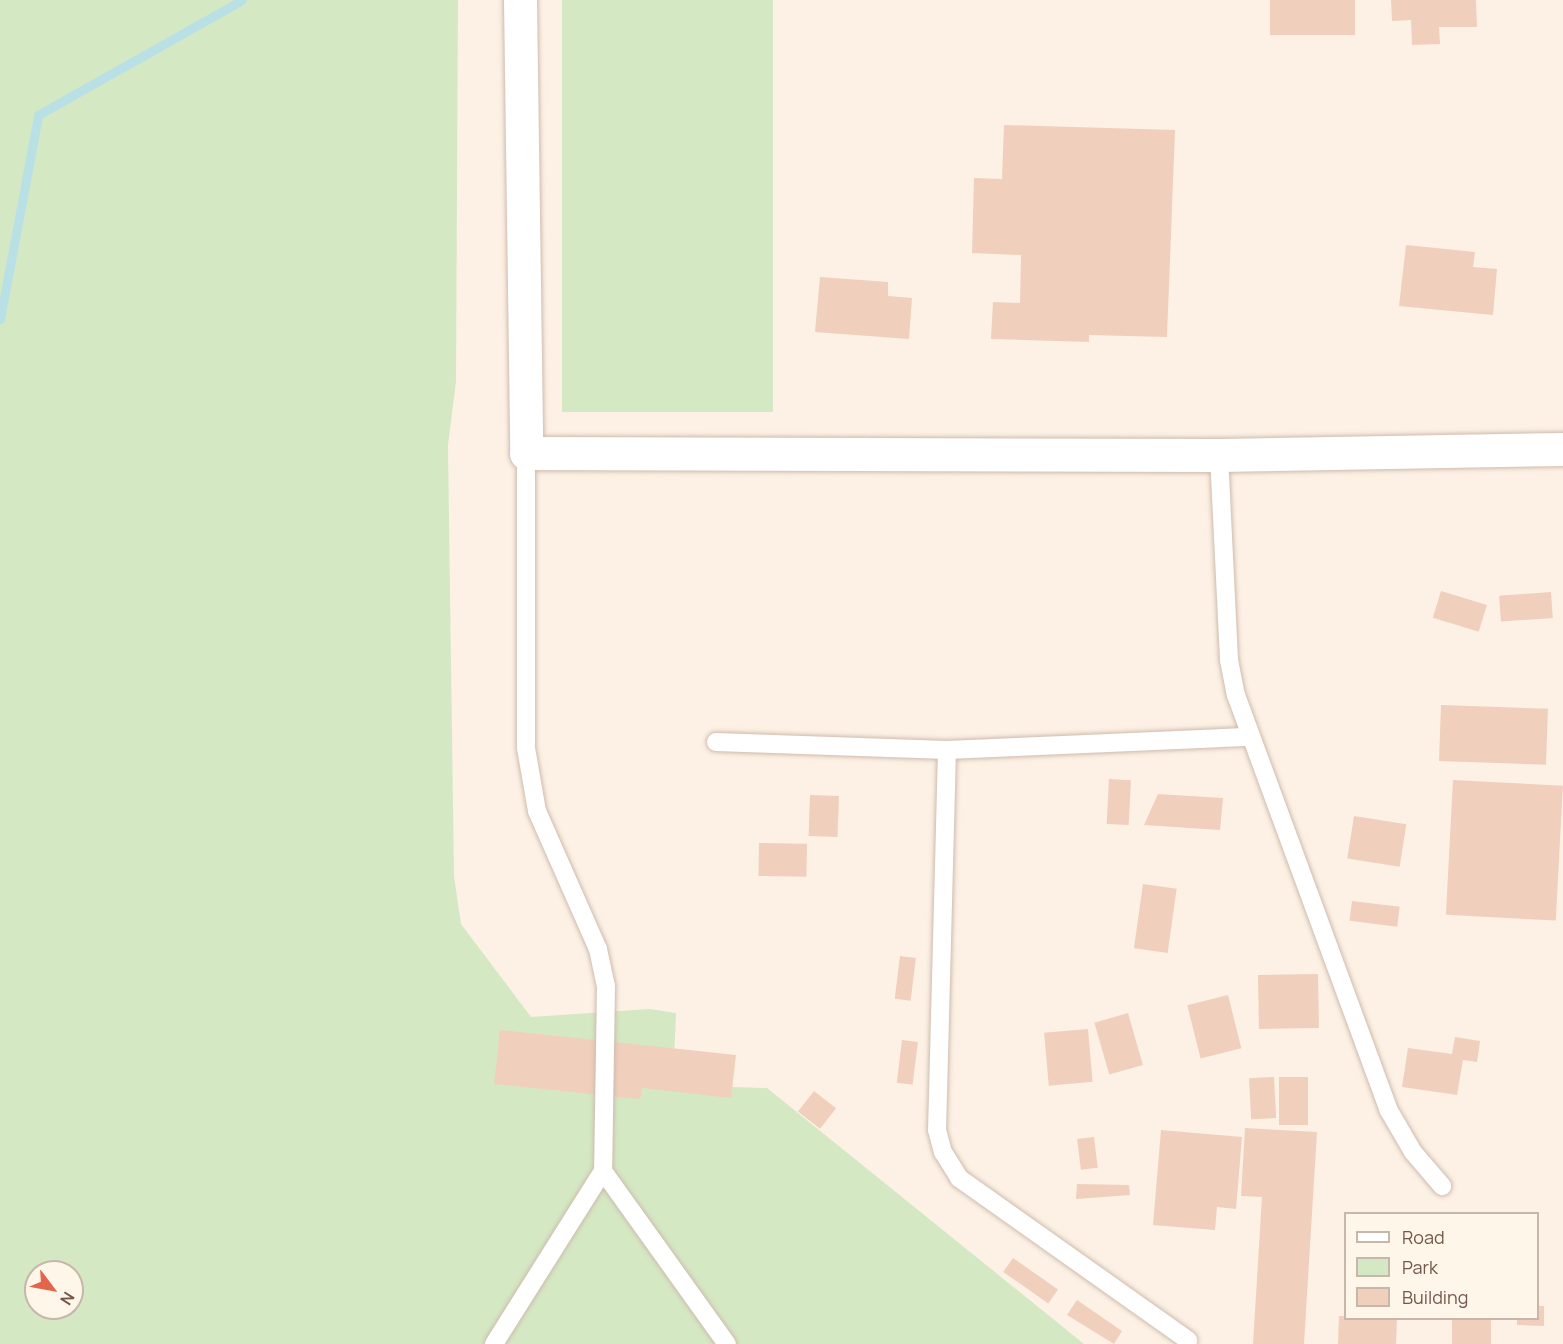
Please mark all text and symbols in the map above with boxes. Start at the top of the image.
legend [1344,1212,1539,1320]
text: Road [1402,1225,1445,1249]
text: Park [1402,1255,1438,1279]
north arrow [24,1260,84,1320]
text: Building [1402,1285,1468,1309]
text: N [55,1288,80,1309]

